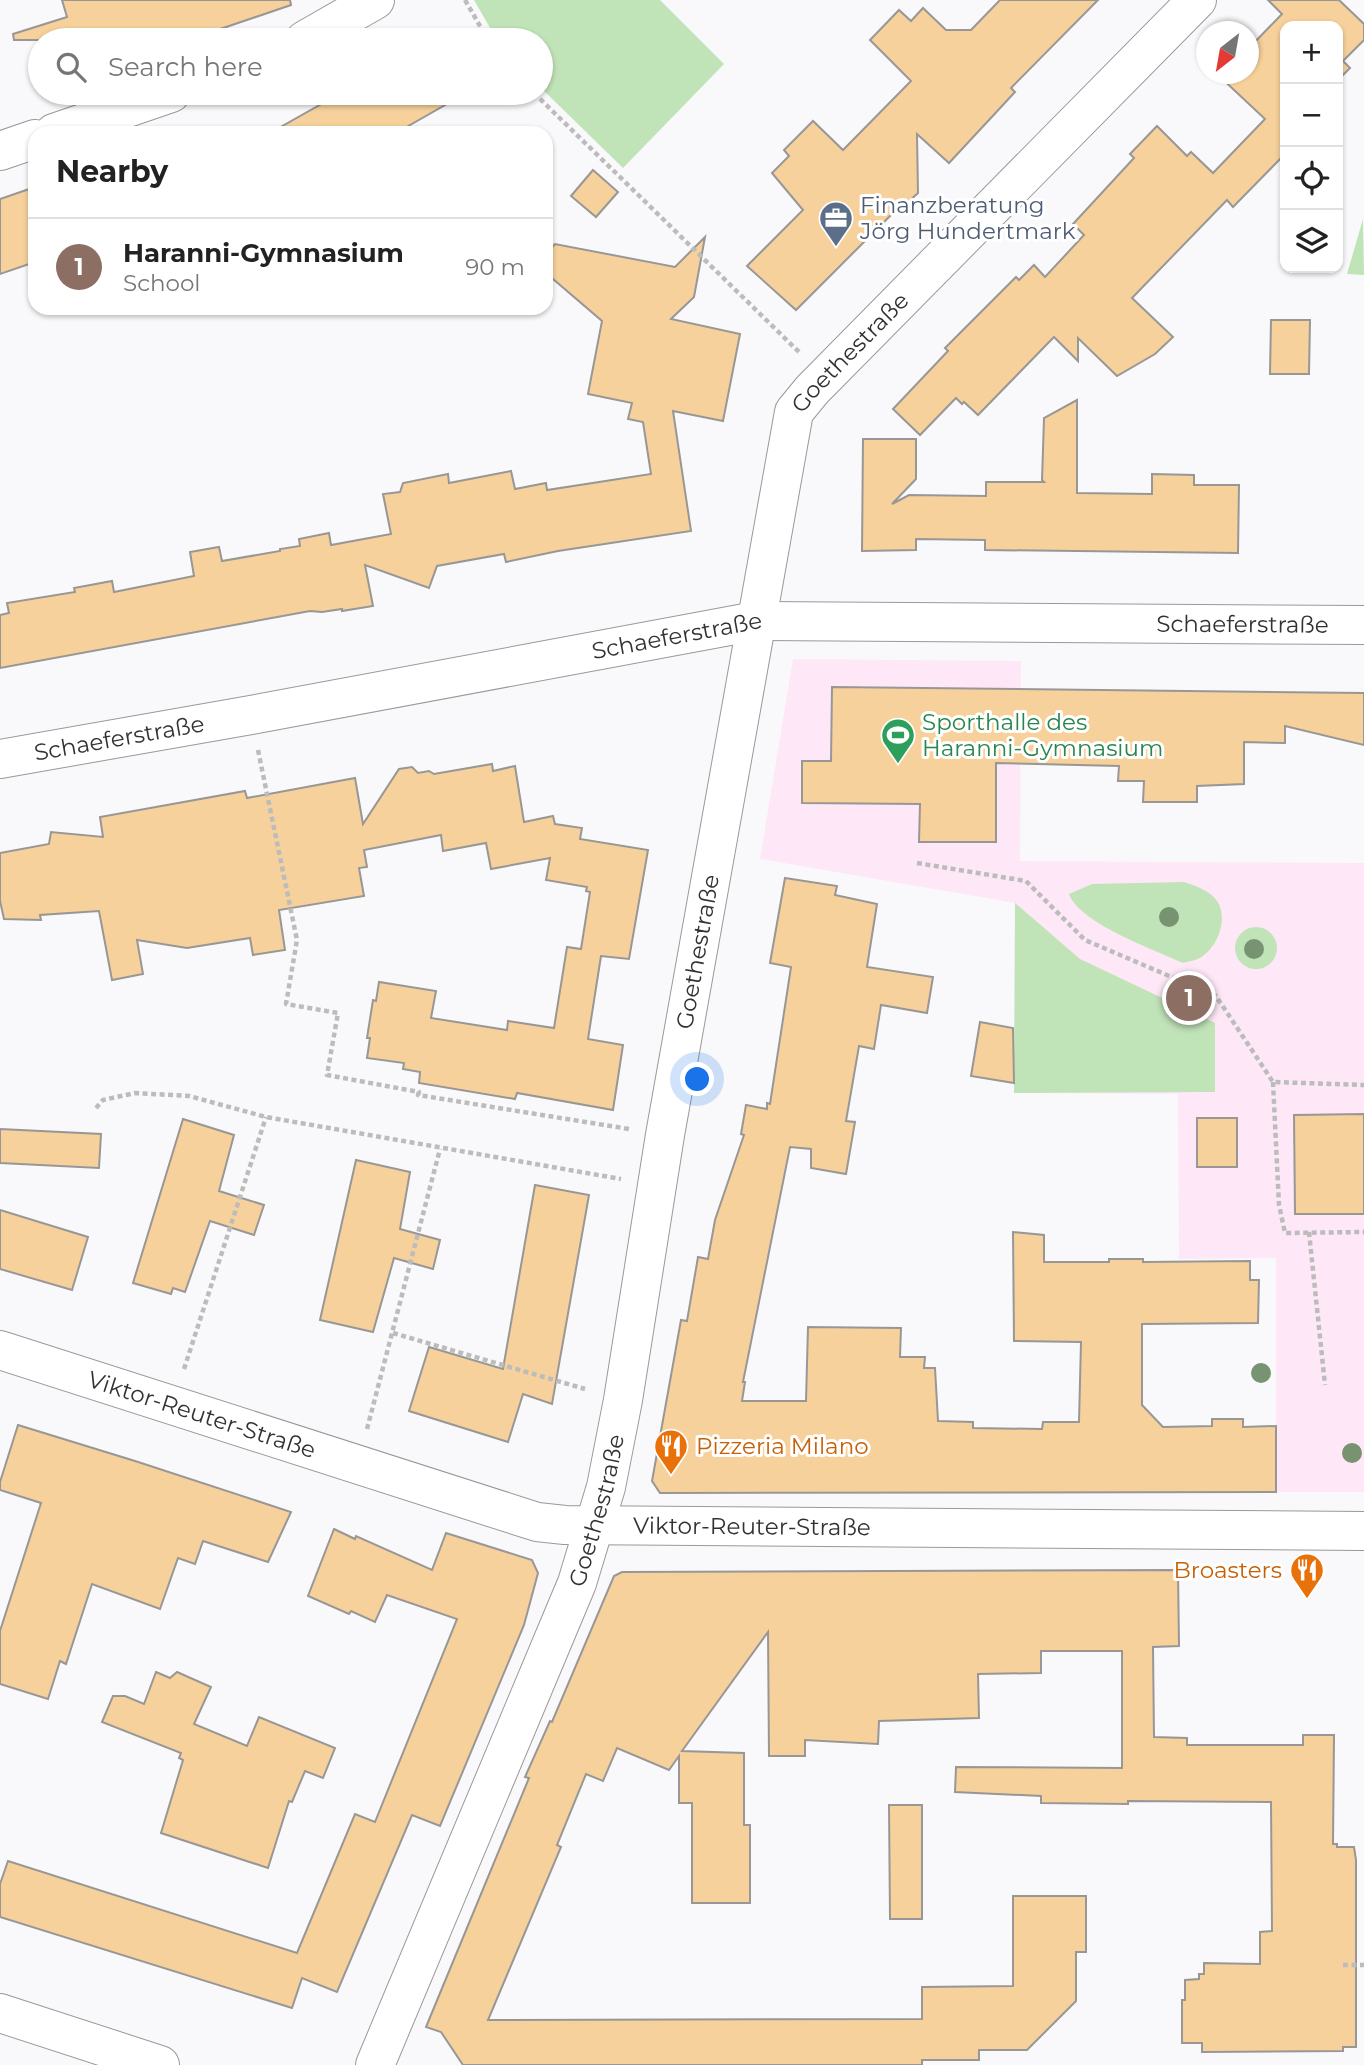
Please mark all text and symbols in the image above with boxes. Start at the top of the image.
north arrow [1196,21,1259,84]
map controls [1280,21,1343,273]
button: + [1280,21,1343,84]
search box [28,28,553,105]
icon: search [52,48,90,86]
text: Search here [108,51,263,83]
button: − [1280,84,1343,147]
button: locate [1280,147,1343,210]
text: Nearby [56,153,168,190]
place label: Finanzberatung Jörg Hundertmark [859,191,1076,245]
office icon: Finanzberatung Jörg Hundertmark [817,199,855,248]
button: layers [1280,210,1343,273]
text: Haranni-Gymnasium [123,237,404,269]
text: 1 [74,253,84,281]
text: 90 m [465,253,525,281]
text: School [123,269,201,297]
street label: Goethestraße [785,286,914,418]
street label: Schaeferstraße [590,606,764,665]
street label: Schaeferstraße [1156,610,1329,639]
place label: Sporthalle des Haranni-Gymnasium [922,708,1163,762]
street label: Schaeferstraße [32,709,207,767]
sports icon: Sporthalle des Haranni-Gymnasium [879,716,917,765]
street label: Goethestraße [670,872,725,1031]
pin: 1 [1166,972,1212,1024]
your location [680,1062,714,1096]
street label: Viktor-Reuter-Straße [84,1365,319,1464]
restaurant icon: Pizzeria Milano [652,1427,690,1476]
street label: Goethestraße [563,1432,630,1590]
place label: Pizzeria Milano [696,1432,869,1460]
street label: Viktor-Reuter-Straße [633,1512,871,1541]
restaurant icon: Broasters [1288,1551,1326,1600]
place label: Broasters [1173,1556,1282,1584]

